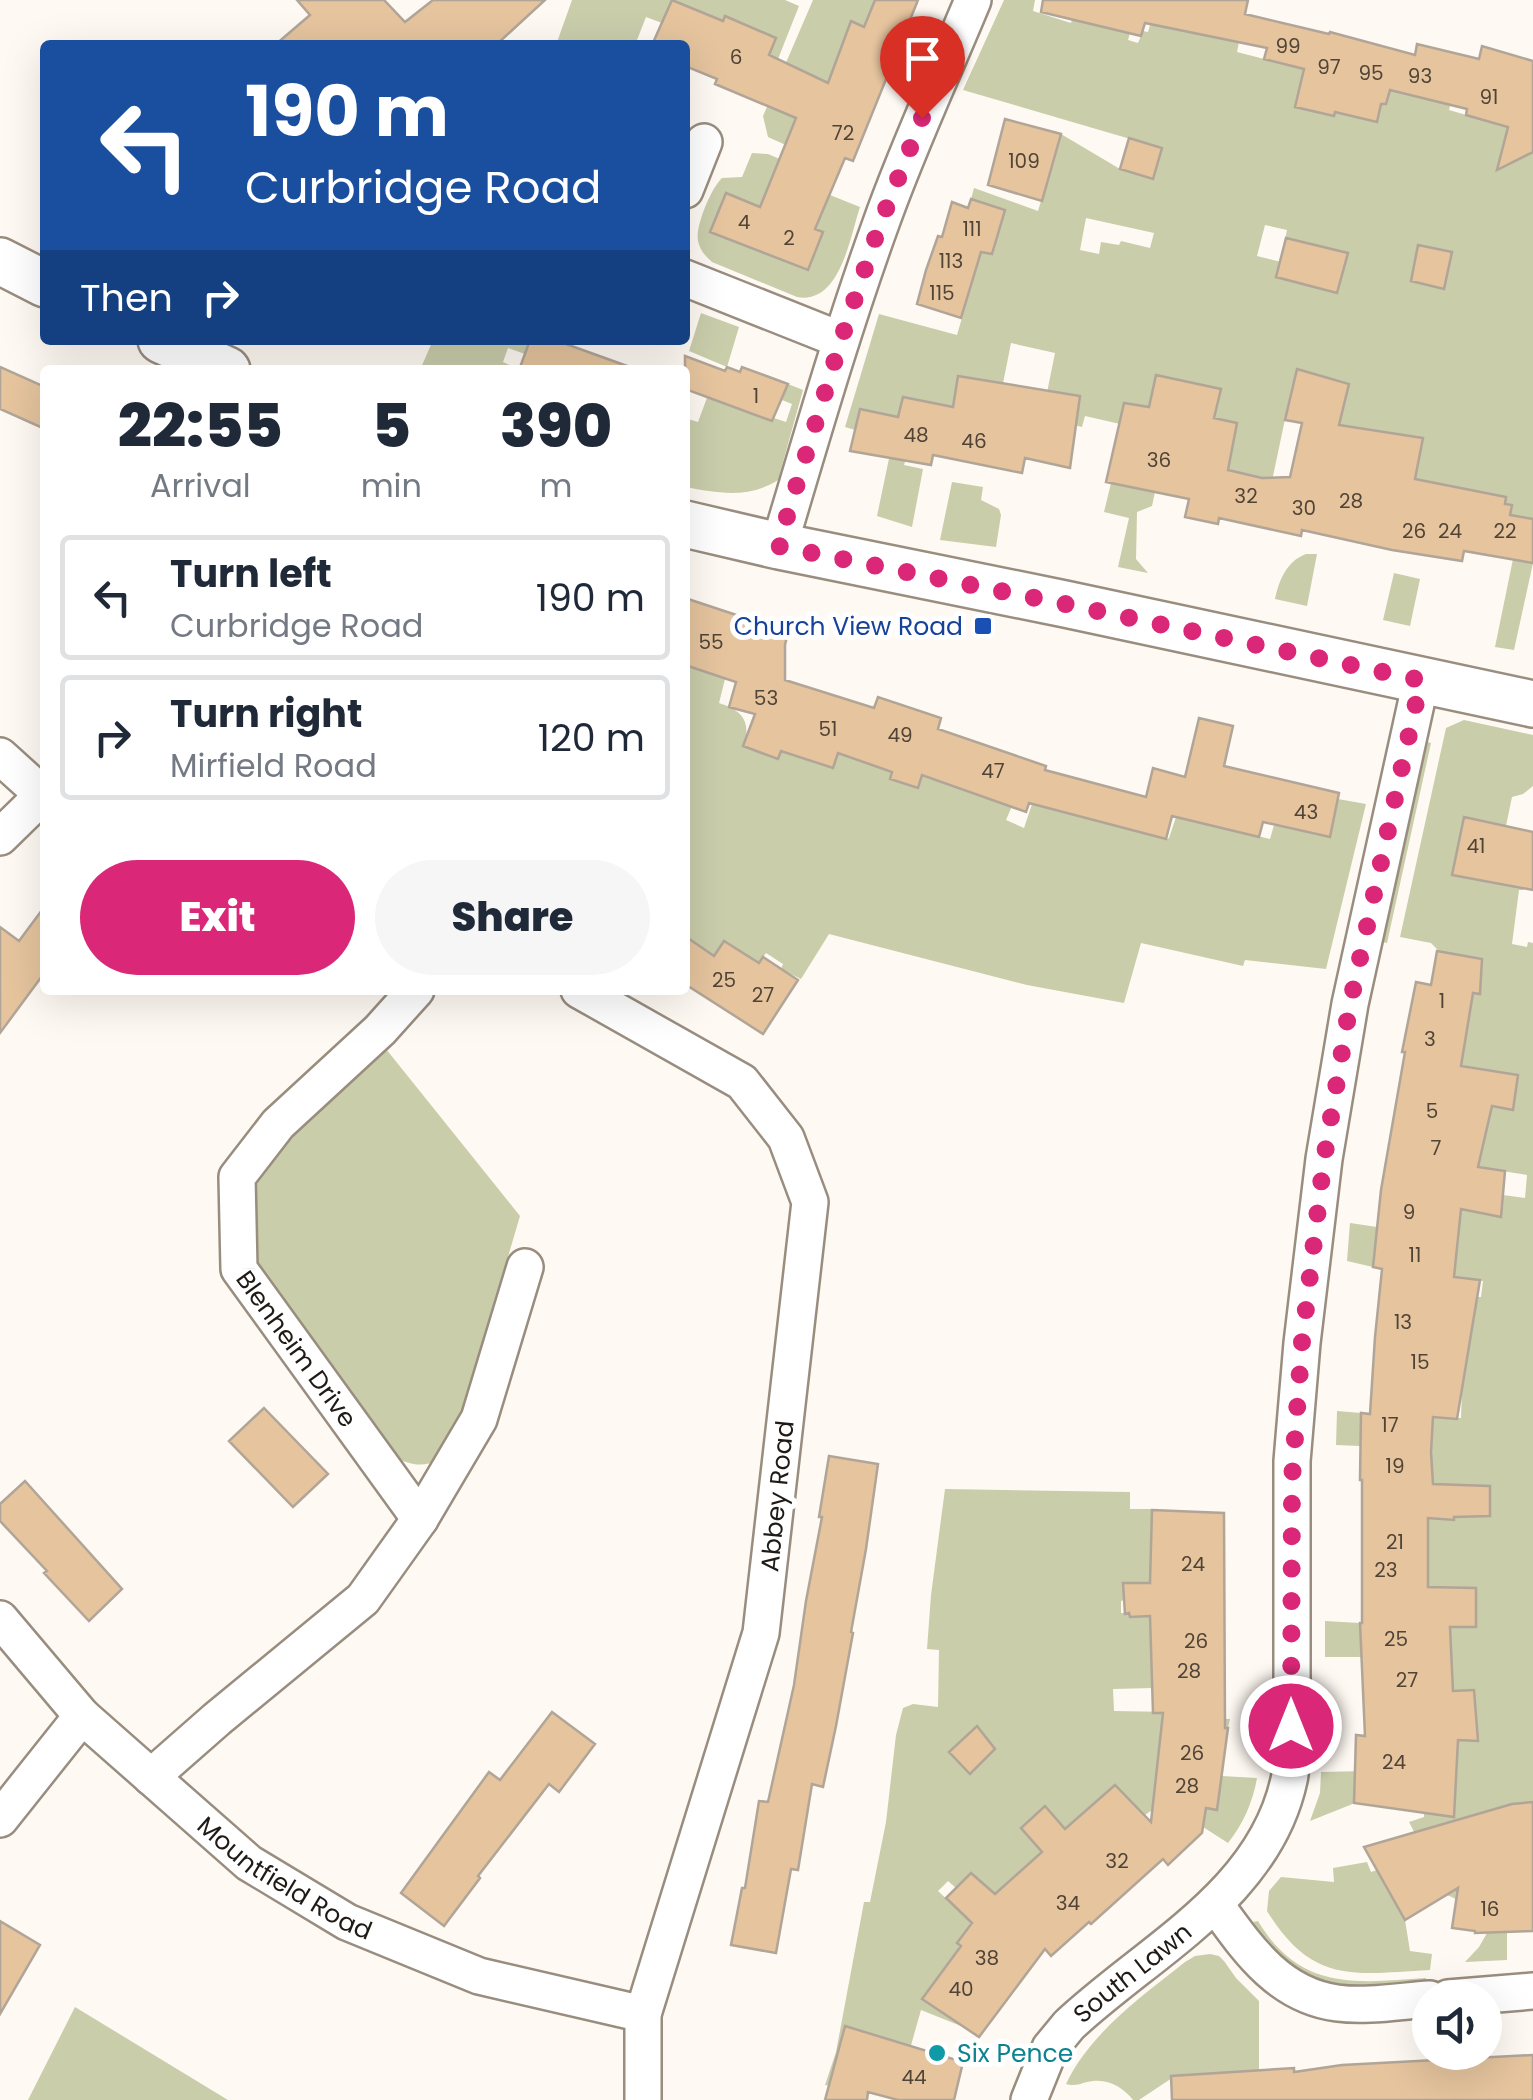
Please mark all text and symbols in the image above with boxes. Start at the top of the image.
pin [880,16,965,119]
icon: arrive [895,31,950,86]
house number: 99 [1275,32,1301,60]
house number: 6 [730,43,742,71]
house number: 97 [1317,53,1341,81]
house number: 95 [1358,59,1384,87]
text: 190 m [245,62,449,161]
house number: 93 [1408,62,1432,90]
icon: left [80,80,210,210]
house number: 91 [1480,83,1499,111]
house number: 72 [832,119,854,147]
house number: 109 [1008,147,1040,175]
text: Curbridge Road [245,156,601,219]
house number: 4 [738,208,750,236]
house number: 111 [962,215,982,243]
house number: 2 [783,224,795,252]
house number: 113 [939,247,963,275]
icon: right [193,270,248,325]
text: Then [80,271,173,324]
house number: 115 [929,279,955,307]
house number: 1 [753,382,759,410]
text: 22:55 [118,384,283,468]
text: 5 [372,384,411,468]
text: 390 [500,384,612,468]
house number: 48 [903,421,929,449]
house number: 46 [961,427,987,455]
house number: 36 [1147,446,1171,474]
text: Arrival [150,463,251,508]
text: min [361,463,422,508]
text: m [539,463,572,508]
house number: 32 [1234,482,1258,510]
house number: 28 [1339,487,1363,515]
house number: 30 [1292,494,1316,522]
house number: 26 [1402,517,1426,545]
house number: 24 [1438,517,1462,545]
house number: 22 [1494,517,1517,545]
text: Turn left [170,547,332,600]
icon: left [85,570,140,625]
text: 190 m [536,571,645,624]
text: Curbridge Road [170,603,423,648]
place label: Church View Road [734,609,963,644]
marker: Church View Road [972,615,994,637]
house number: 55 [698,628,724,656]
house number: 53 [754,684,778,712]
text: Turn right [170,687,362,740]
icon: right [85,710,140,765]
text: 120 m [538,711,645,764]
house number: 51 [819,715,837,743]
house number: 49 [887,721,913,749]
text: Mirfield Road [170,743,377,788]
house number: 47 [981,757,1005,785]
house number: 43 [1294,798,1318,826]
house number: 41 [1467,832,1485,860]
button: Exit [80,860,355,975]
button: Share [375,860,650,975]
house number: 25 [712,966,736,994]
house number: 27 [752,981,774,1009]
house number: 1 [1439,987,1445,1015]
house number: 3 [1424,1025,1436,1053]
house number: 5 [1426,1097,1438,1125]
house number: 7 [1431,1134,1442,1162]
house number: 9 [1403,1198,1415,1226]
house number: 11 [1409,1241,1421,1269]
street label: Blenheim Drive [228,1263,365,1435]
house number: 13 [1394,1308,1412,1336]
house number: 15 [1411,1348,1429,1376]
house number: 17 [1381,1411,1399,1439]
street label: Abbey Road [752,1419,803,1573]
house number: 19 [1386,1452,1405,1480]
house number: 21 [1386,1528,1404,1556]
house number: 24 [1181,1550,1205,1578]
house number: 23 [1374,1556,1398,1584]
house number: 25 [1384,1625,1408,1653]
house number: 26 [1184,1627,1208,1655]
house number: 28 [1177,1657,1201,1685]
house number: 27 [1396,1666,1418,1694]
position arrow [1239,1674,1343,1778]
house number: 26 [1180,1739,1204,1767]
house number: 24 [1382,1748,1406,1776]
house number: 28 [1175,1772,1199,1800]
street label: Mountfield Road [190,1808,377,1948]
house number: 32 [1105,1847,1129,1875]
house number: 34 [1056,1889,1080,1917]
house number: 16 [1480,1895,1500,1923]
street label: South Lawn [1066,1915,1199,2031]
house number: 38 [975,1944,999,1972]
house number: 40 [948,1975,974,2003]
map controls [1412,1980,1502,2070]
button: sound [1412,1980,1502,2070]
place label: Six Pence [957,2036,1073,2071]
marker: Six Pence [926,2042,948,2064]
house number: 44 [901,2063,927,2091]

